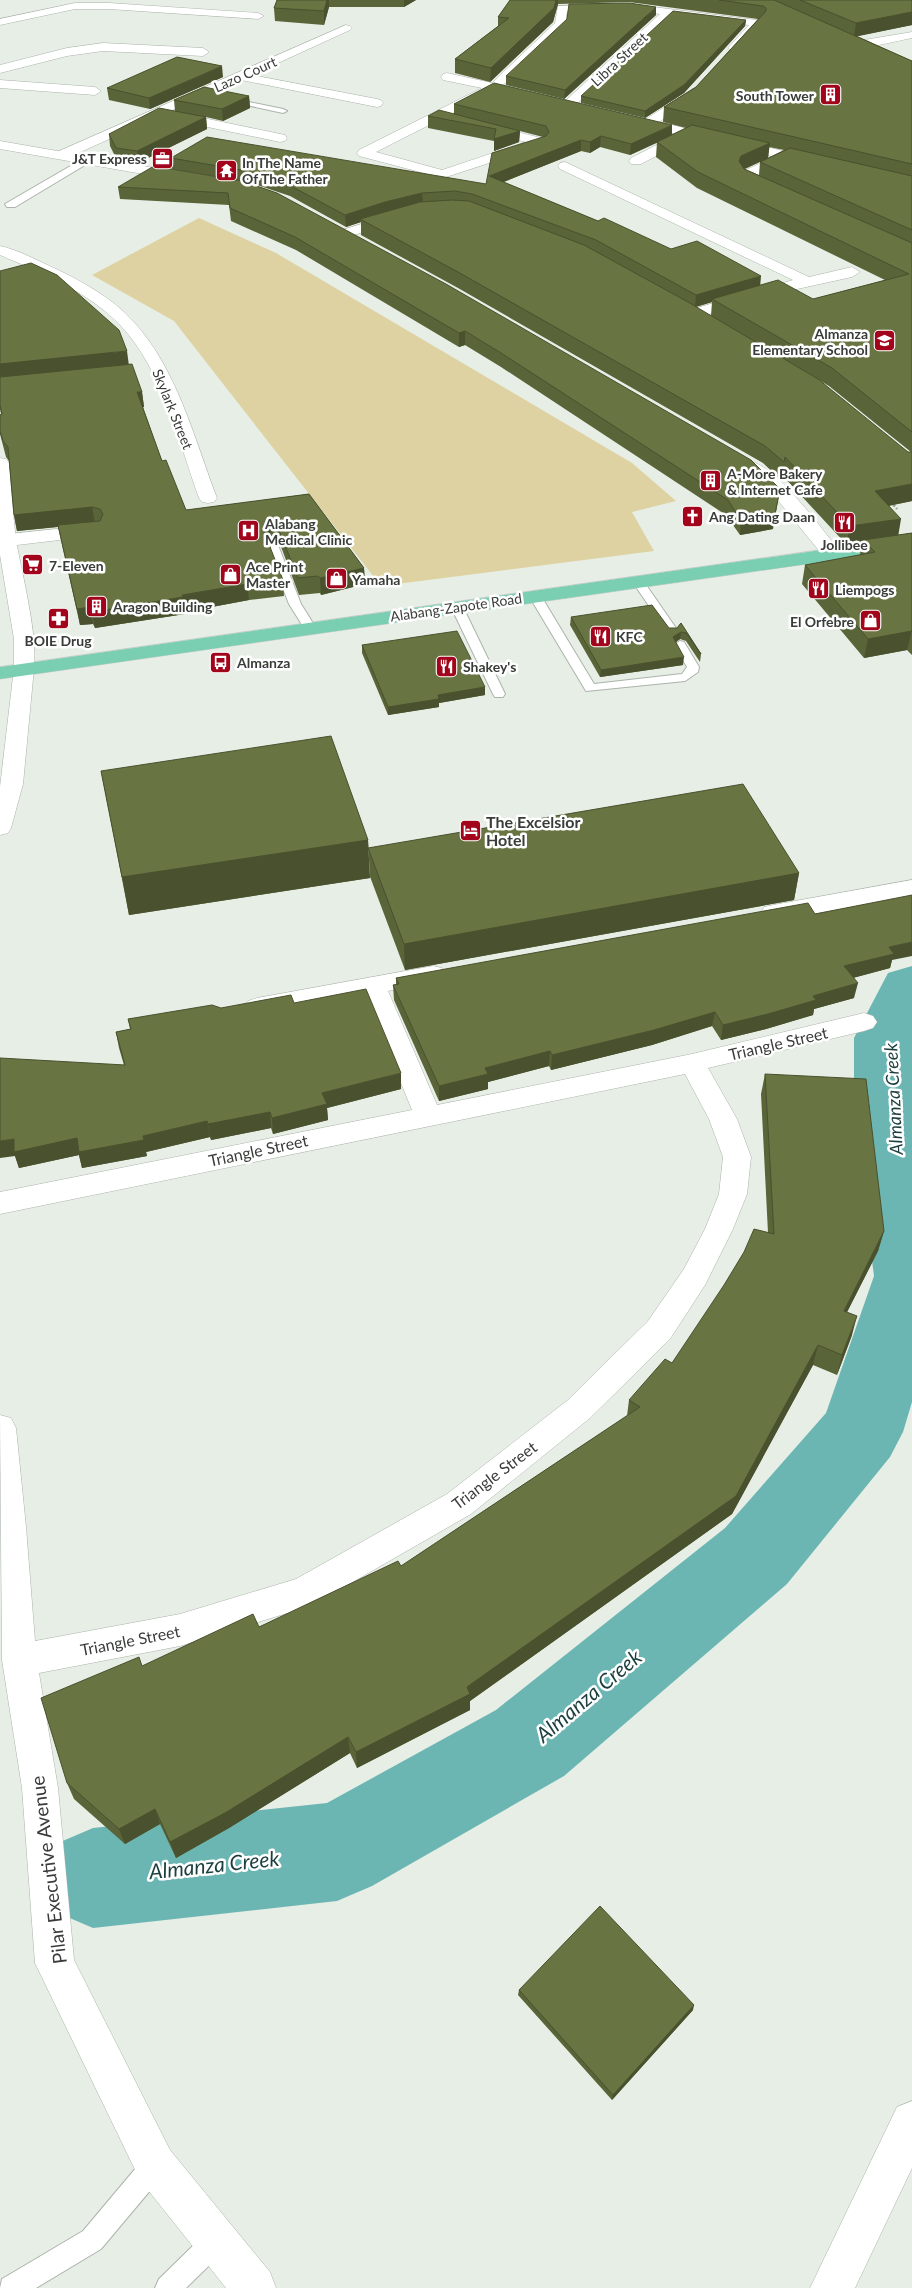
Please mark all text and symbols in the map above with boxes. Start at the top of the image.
street label: Libra Street [587,29,651,89]
street label: Lazo Court [211,53,279,95]
building icon: South Tower [818,83,842,107]
place label: South Tower [736,87,815,104]
office icon: J&T Express [151,146,175,170]
place label: J&T Express [72,150,147,167]
place label: In The Name Of The Father [242,154,329,187]
temple icon: In The Name Of The Father [214,158,238,182]
place label: Almanza Elementary School [752,325,868,358]
school or university icon: Almanza Elementary School [872,329,896,353]
street label: Skylark Street [149,367,197,451]
place label: A-More Bakery & Internet Cafe [726,465,823,498]
building icon: A-More Bakery & Internet Cafe [699,469,723,493]
church icon: Ang Dating Daan [681,504,705,528]
place label: Ang Dating Daan [708,508,815,525]
restaurant icon: Jollibee [832,510,856,534]
place label: Alabang Medical Clinic [264,515,352,548]
hospital icon: Alabang Medical Clinic [237,519,261,543]
place label: Jollibee [820,536,868,553]
supermarket icon: 7-Eleven [21,553,45,577]
place label: 7-Eleven [49,557,104,574]
place label: Ace Print Master [245,558,304,591]
shop icon: Ace Print Master [218,562,242,586]
shop icon: Yamaha [324,567,348,591]
place label: Yamaha [351,571,400,588]
restaurant icon: Liempogs [807,577,831,601]
place label: Liempogs [835,581,895,598]
street label: Alabang-Zapote Road [389,589,523,625]
building icon: Aragon Building [85,594,109,618]
place label: Aragon Building [112,598,213,615]
pharmacy icon: BOIE Drug [46,606,70,630]
shop icon: El Orfebre [858,609,882,633]
place label: El Orfebre [790,613,855,630]
restaurant icon: KFC [588,624,612,648]
place label: KFC [616,628,643,645]
place label: BOIE Drug [24,632,92,649]
bus stop icon: Almanza [209,650,233,674]
place label: Almanza [236,654,290,671]
restaurant icon: Shakey's [435,654,459,678]
place label: Shakey's [463,658,516,675]
place label: The Excelsior Hotel [486,812,580,849]
hotel icon: The Excelsior Hotel [458,818,482,842]
street label: Triangle Street [727,1022,830,1064]
water label: Almanza Creek [879,1042,907,1156]
street label: Triangle Street [207,1130,310,1170]
street label: Triangle Street [448,1437,540,1513]
street label: Triangle Street [79,1621,182,1659]
water label: Almanza Creek [529,1643,647,1747]
street label: Pilar Executive Avenue [25,1775,71,1965]
water label: Almanza Creek [147,1845,281,1883]

